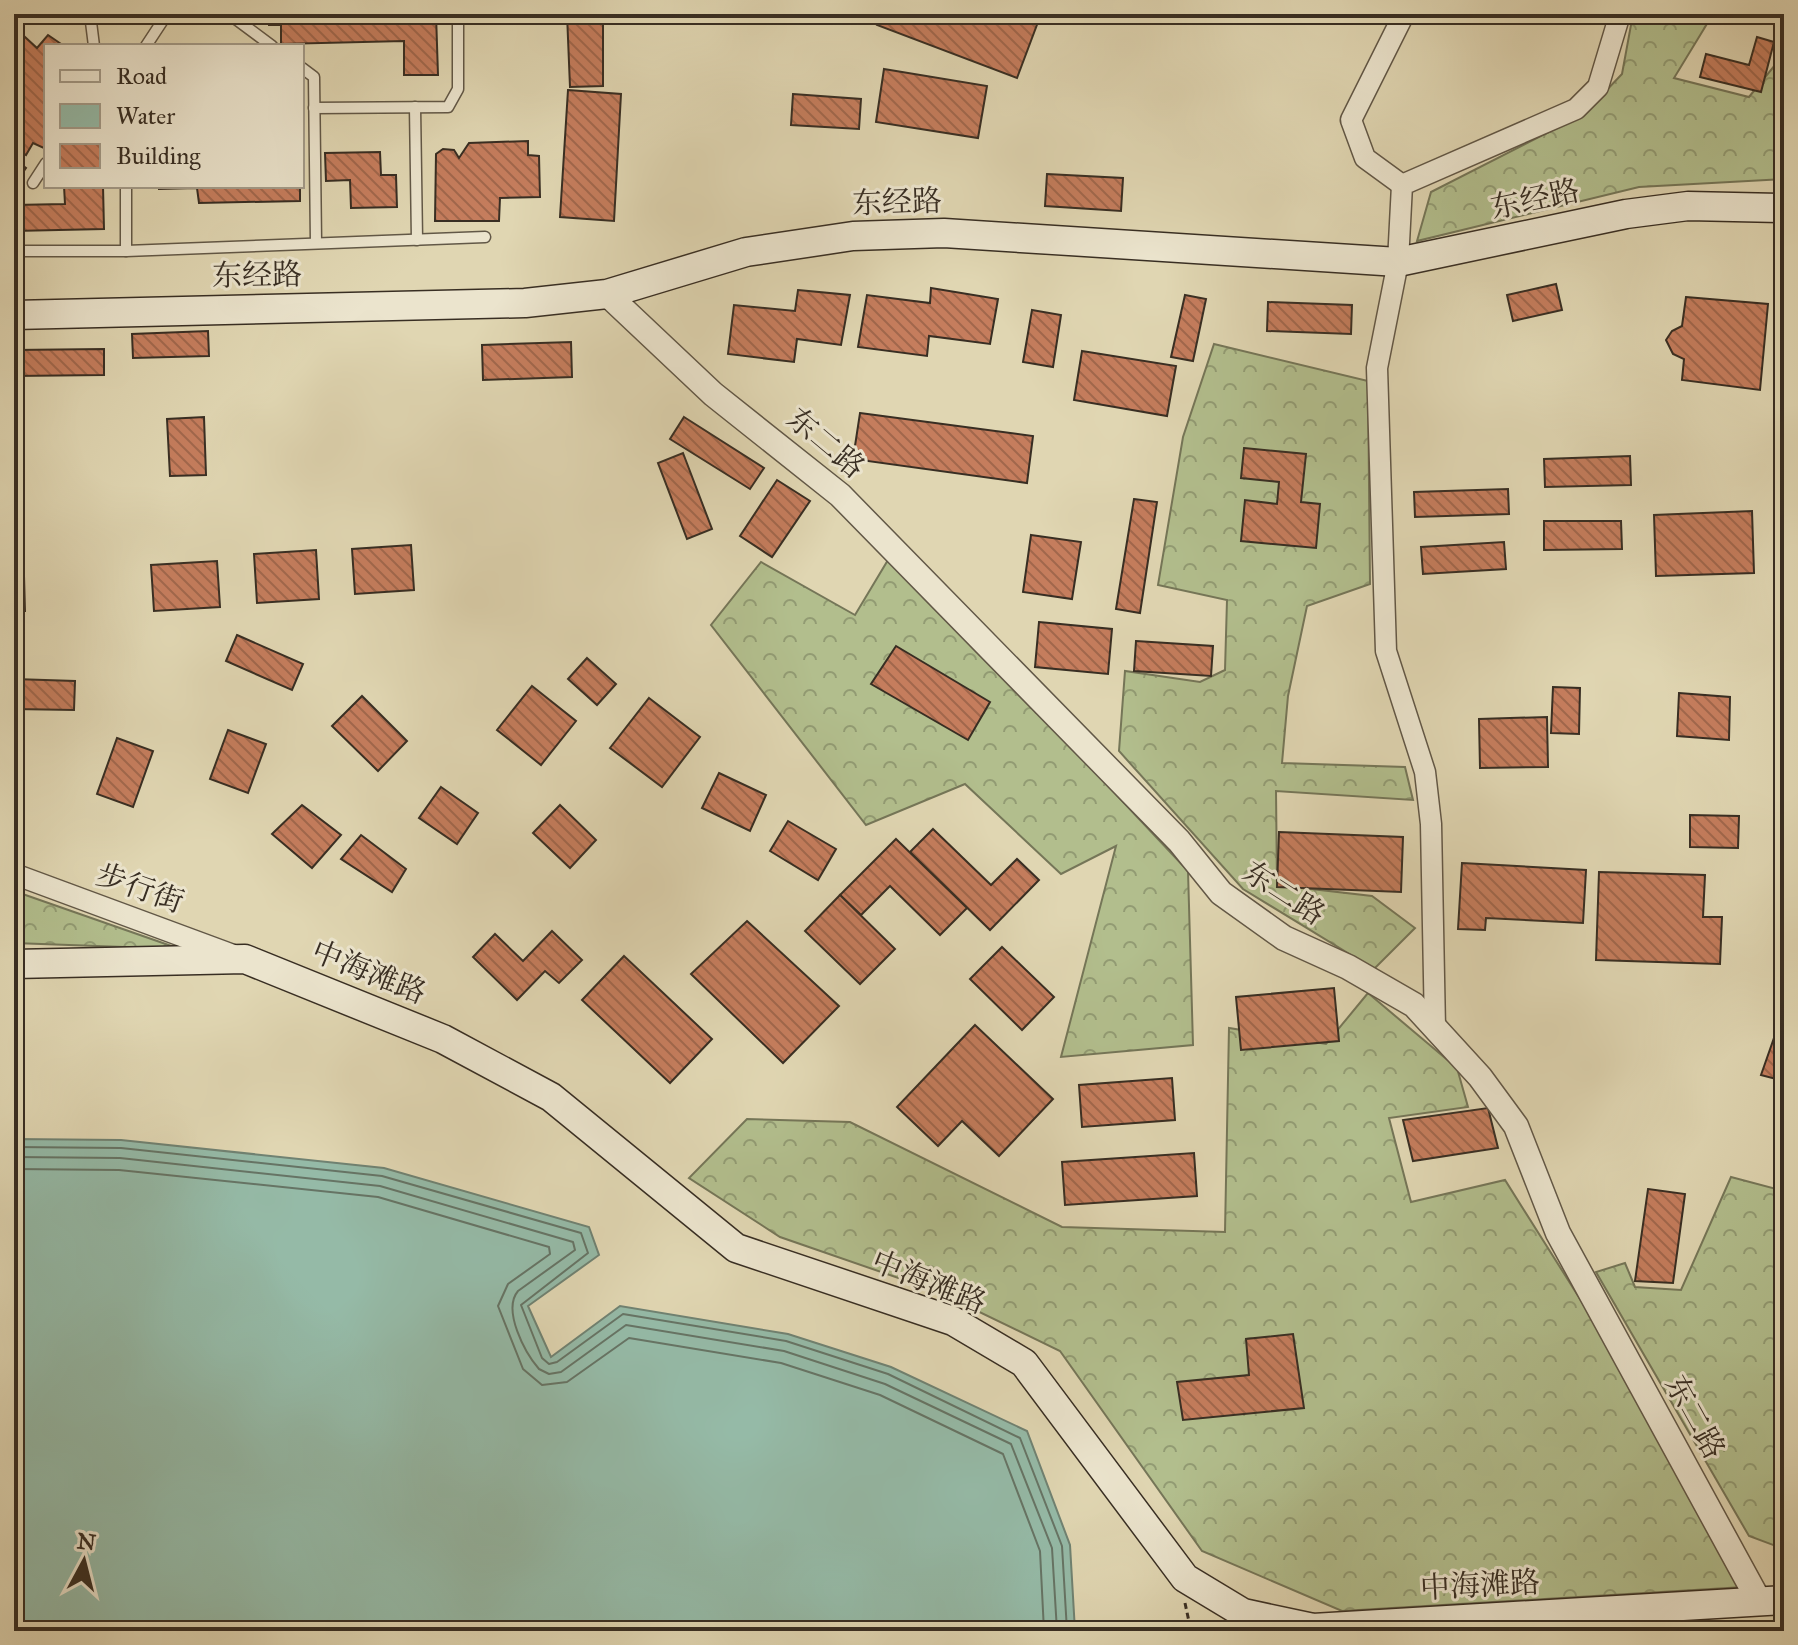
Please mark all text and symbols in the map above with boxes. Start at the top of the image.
legend [44,44,304,188]
text: Road [116,61,167,91]
text: Water [116,101,175,131]
text: Building [116,141,201,171]
street label: 东经路 [1487,172,1583,226]
street label: 东经路 [851,182,943,222]
street label: 东经路 [212,256,302,294]
street label: 东二路 [780,400,872,486]
street label: 东二路 [1236,853,1332,933]
street label: 步行街 [92,856,188,920]
street label: 中海滩路 [307,933,431,1011]
street label: 中海滩路 [867,1243,991,1321]
street label: 东二路 [1657,1369,1733,1465]
north arrow [44,1521,124,1601]
text: N [75,1527,98,1556]
street label: 中海滩路 [1419,1564,1541,1606]

